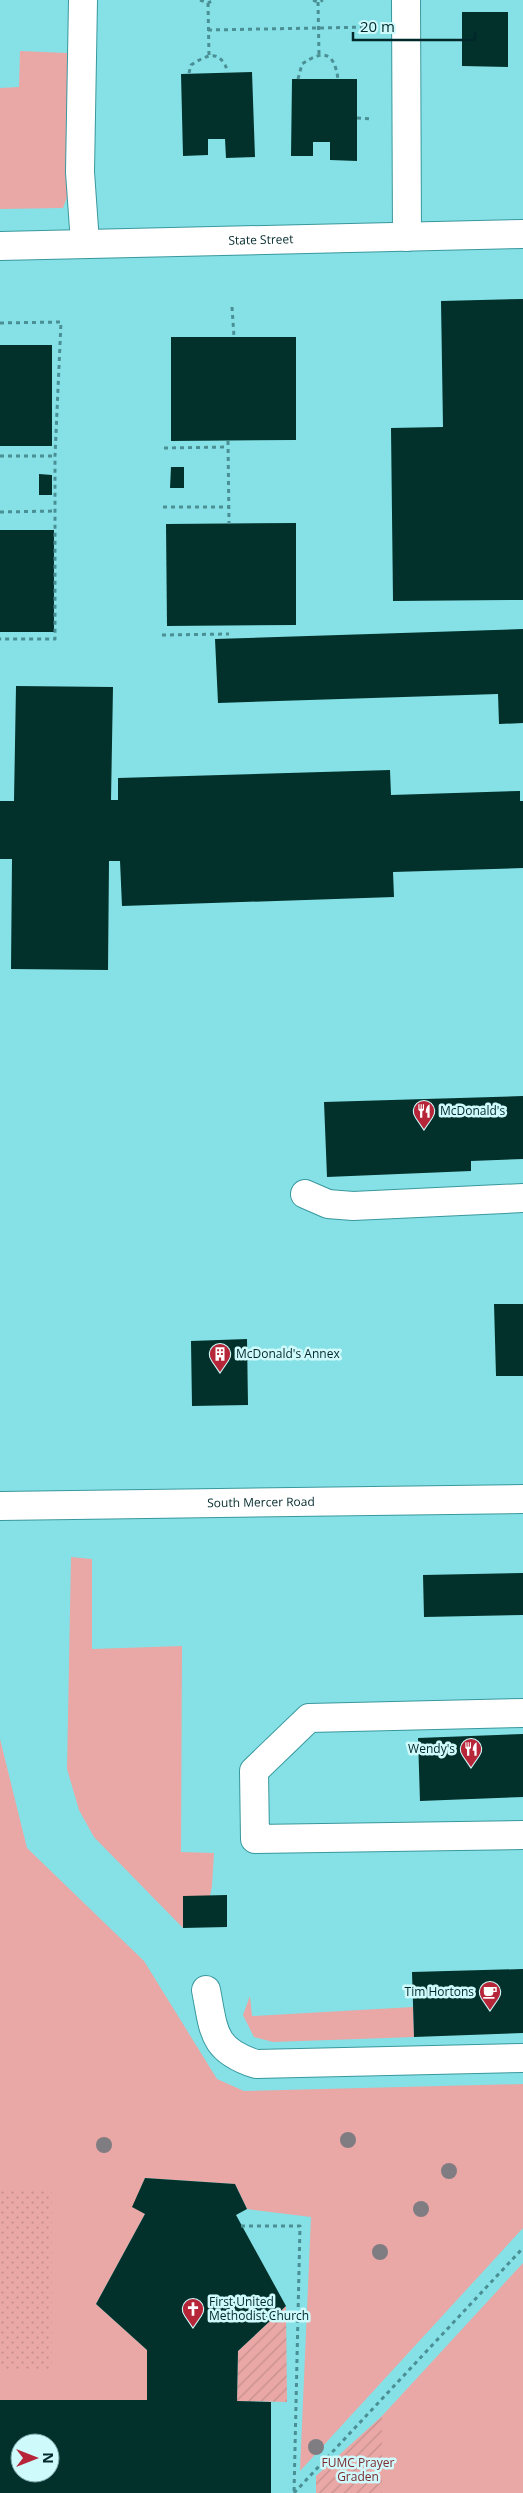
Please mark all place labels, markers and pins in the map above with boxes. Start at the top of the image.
restaurant icon: McDonald's [412,1099,436,1130]
place label: McDonald's [440,1102,505,1119]
building icon: McDonald's Annex [208,1342,232,1373]
place label: McDonald's Annex [236,1345,340,1362]
restaurant icon: Wendy's [459,1737,483,1768]
place label: Wendy's [408,1740,455,1757]
cafe icon: Tim Hortons [478,1980,502,2011]
place label: Tim Hortons [405,1983,474,2000]
place label: First United Methodist Church [209,2293,309,2324]
church icon: First United Methodist Church [181,2297,205,2328]

